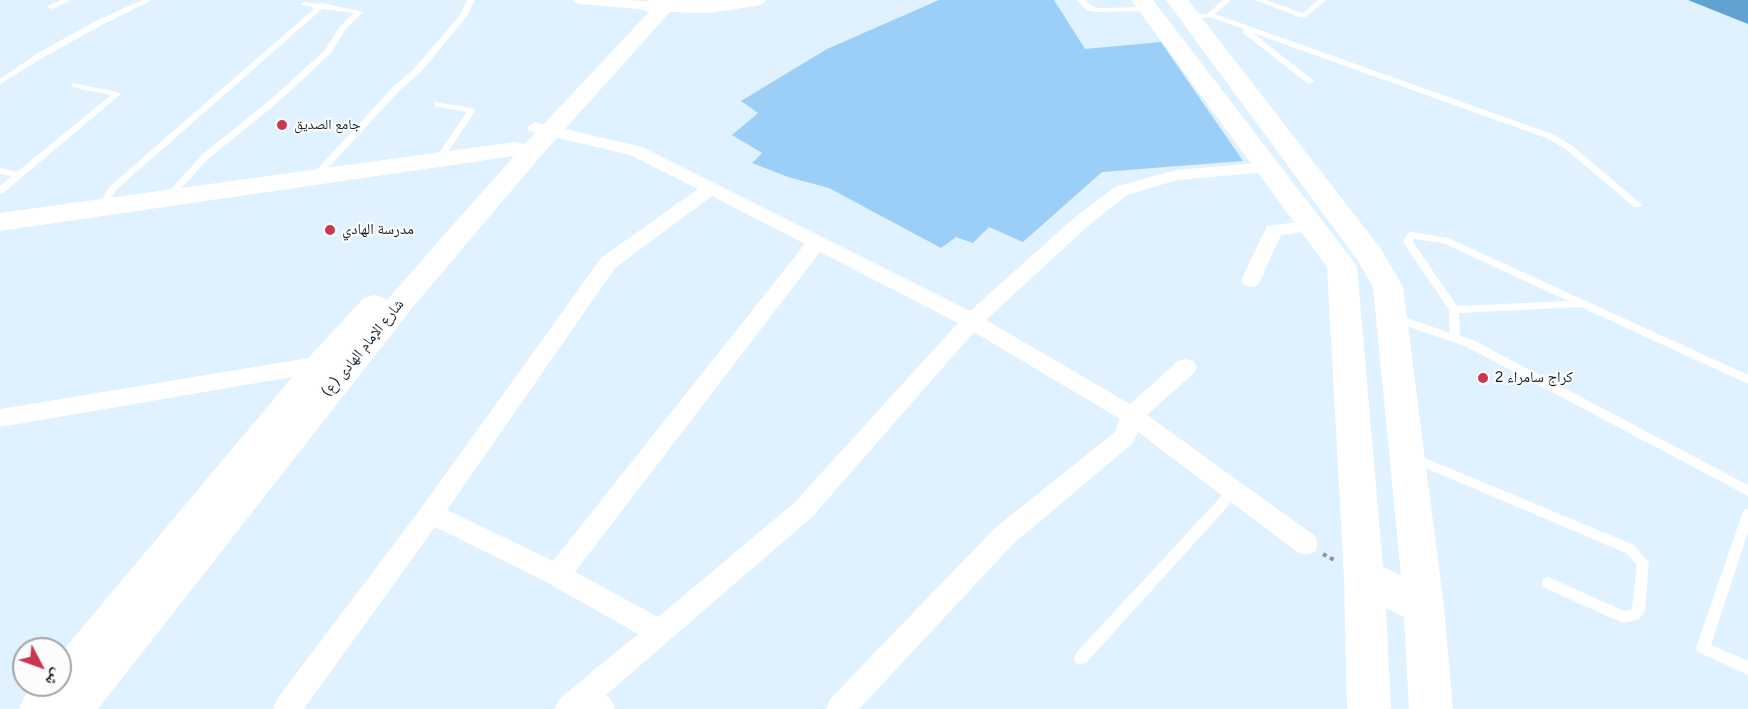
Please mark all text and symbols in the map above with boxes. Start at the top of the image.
place label: جامع الصديق [294,117,361,133]
marker: جامع الصديق [275,118,289,132]
place label: مدرسة الهادي [342,221,414,239]
marker: مدرسة الهادي [323,223,337,237]
street label: شارع الإمام الهادی (ع) [318,296,408,400]
place label: كراج سامراء 2 [1495,369,1573,387]
marker: كراج سامراء 2 [1476,371,1490,385]
north arrow [12,637,72,697]
text: ش [42,665,67,690]

